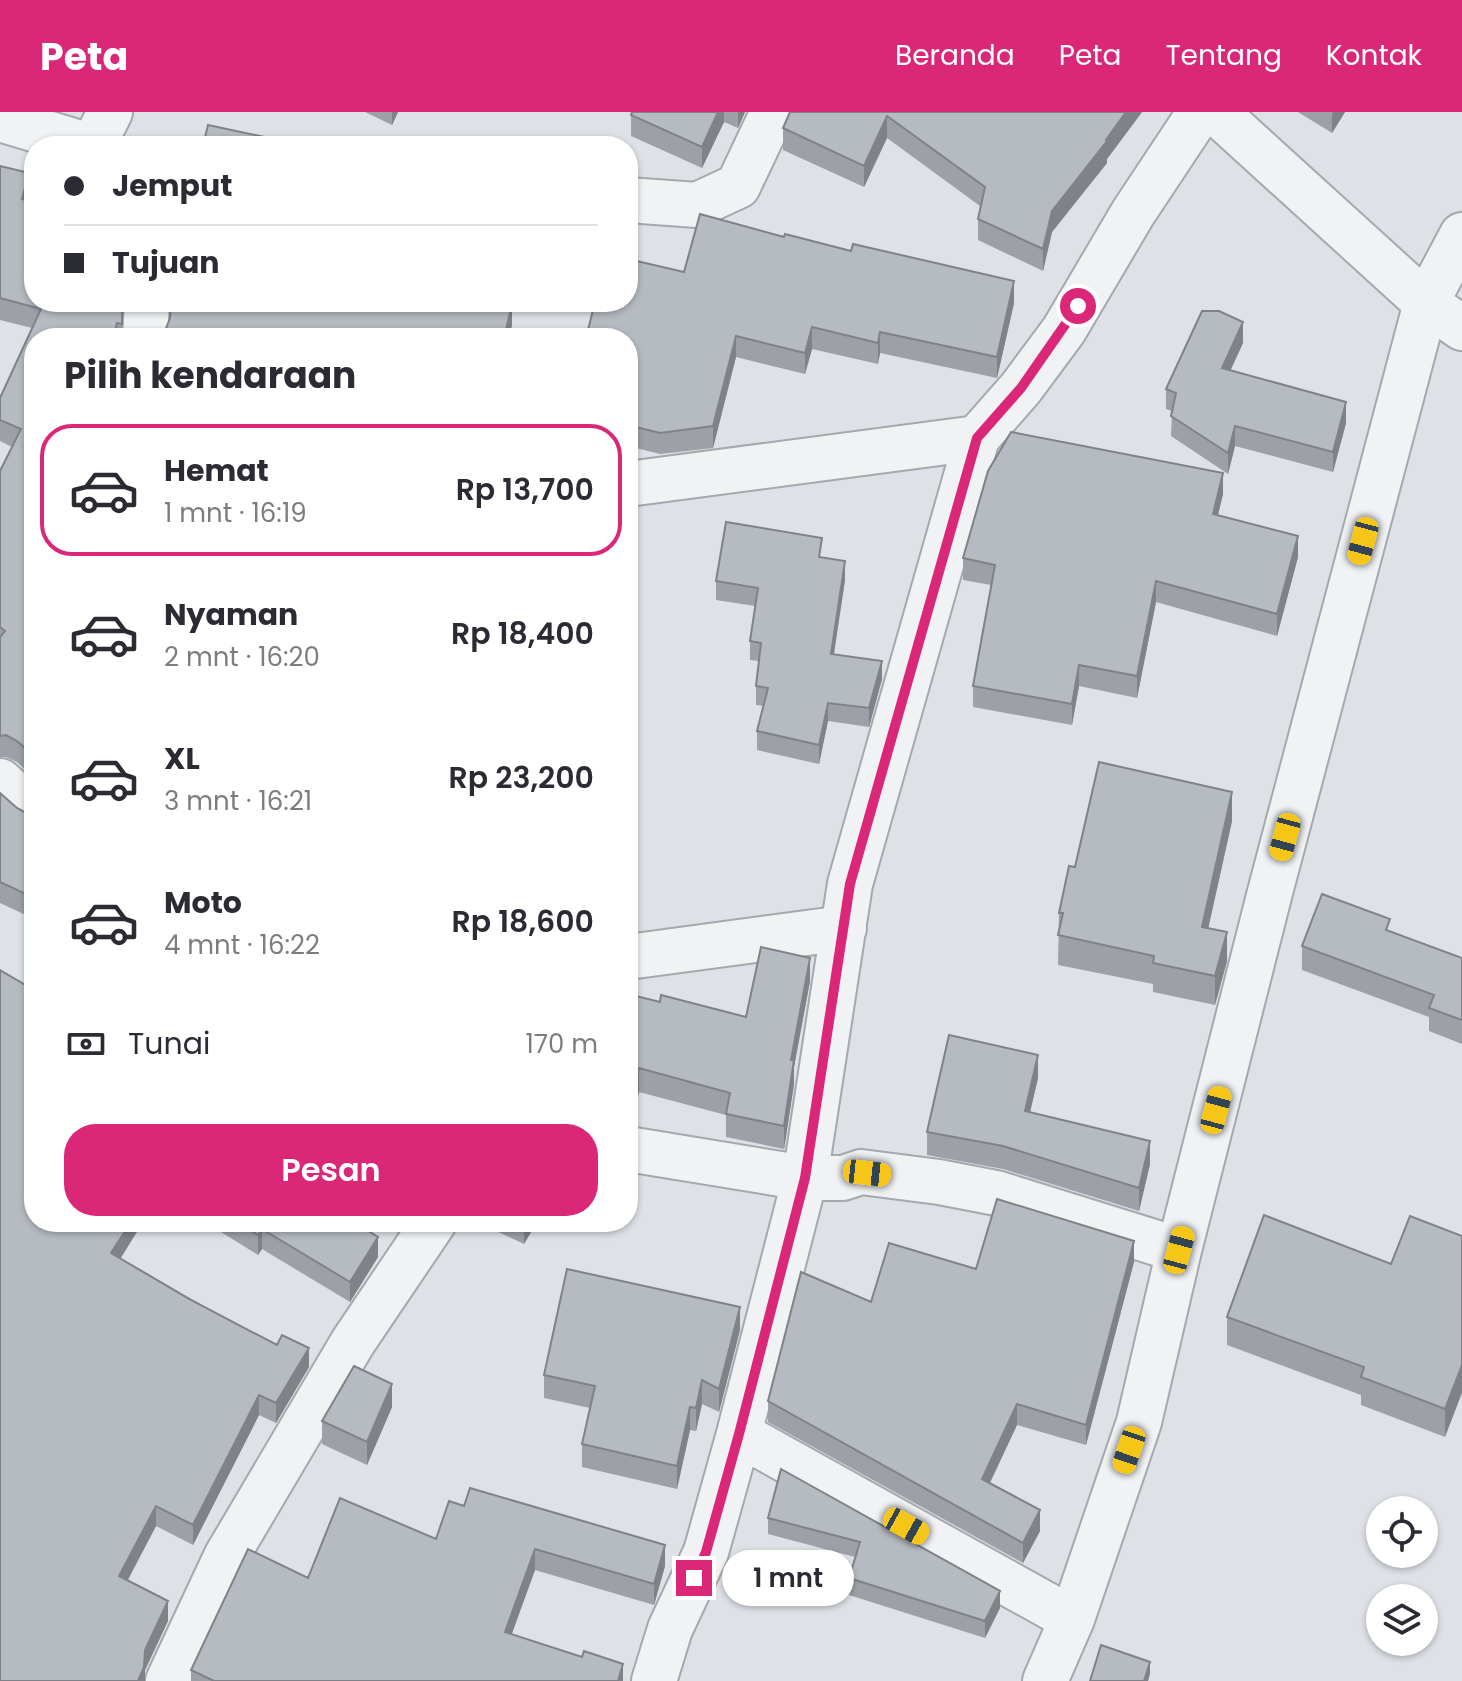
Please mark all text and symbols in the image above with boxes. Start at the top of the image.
text: Peta [40,30,128,83]
text: Beranda [895,36,1015,75]
text: Peta [1059,36,1121,75]
text: Tentang [1165,36,1282,75]
text: Kontak [1326,36,1422,75]
text: Jemput [112,164,232,207]
text: Tujuan [112,241,220,284]
route start [1060,288,1096,324]
text: Pilih kendaraan [64,350,356,401]
text: Hemat [164,449,269,492]
icon: car [68,454,140,526]
text: Rp 13,700 [456,468,594,511]
text: 1 mnt · 16:19 [164,495,307,531]
car [1345,515,1381,567]
text: Nyaman [164,593,298,636]
icon: car [68,598,140,670]
text: Rp 18,400 [451,612,594,655]
text: 2 mnt · 16:20 [164,639,320,675]
text: XL [164,737,200,780]
icon: car [68,742,140,814]
text: Rp 23,200 [449,756,594,799]
text: 3 mnt · 16:21 [164,783,312,819]
car [1267,811,1303,863]
text: Moto [164,881,242,924]
icon: car [68,886,140,958]
text: Rp 18,600 [452,900,594,943]
text: 4 mnt · 16:22 [164,927,320,963]
icon: cash [64,1022,108,1066]
text: Tunai [128,1022,210,1065]
text: 170 m [525,1026,598,1062]
car [1198,1084,1234,1136]
button: Pesan [64,1124,598,1216]
car [842,1159,892,1187]
car [1161,1224,1197,1276]
car [1110,1423,1148,1477]
map controls [1366,1496,1438,1656]
button: locate [1366,1496,1438,1568]
car [879,1504,933,1548]
callout: 1 mnt [722,1550,854,1606]
route end [676,1560,712,1596]
text: 1 mnt [753,1560,823,1596]
button: layers [1366,1584,1438,1656]

